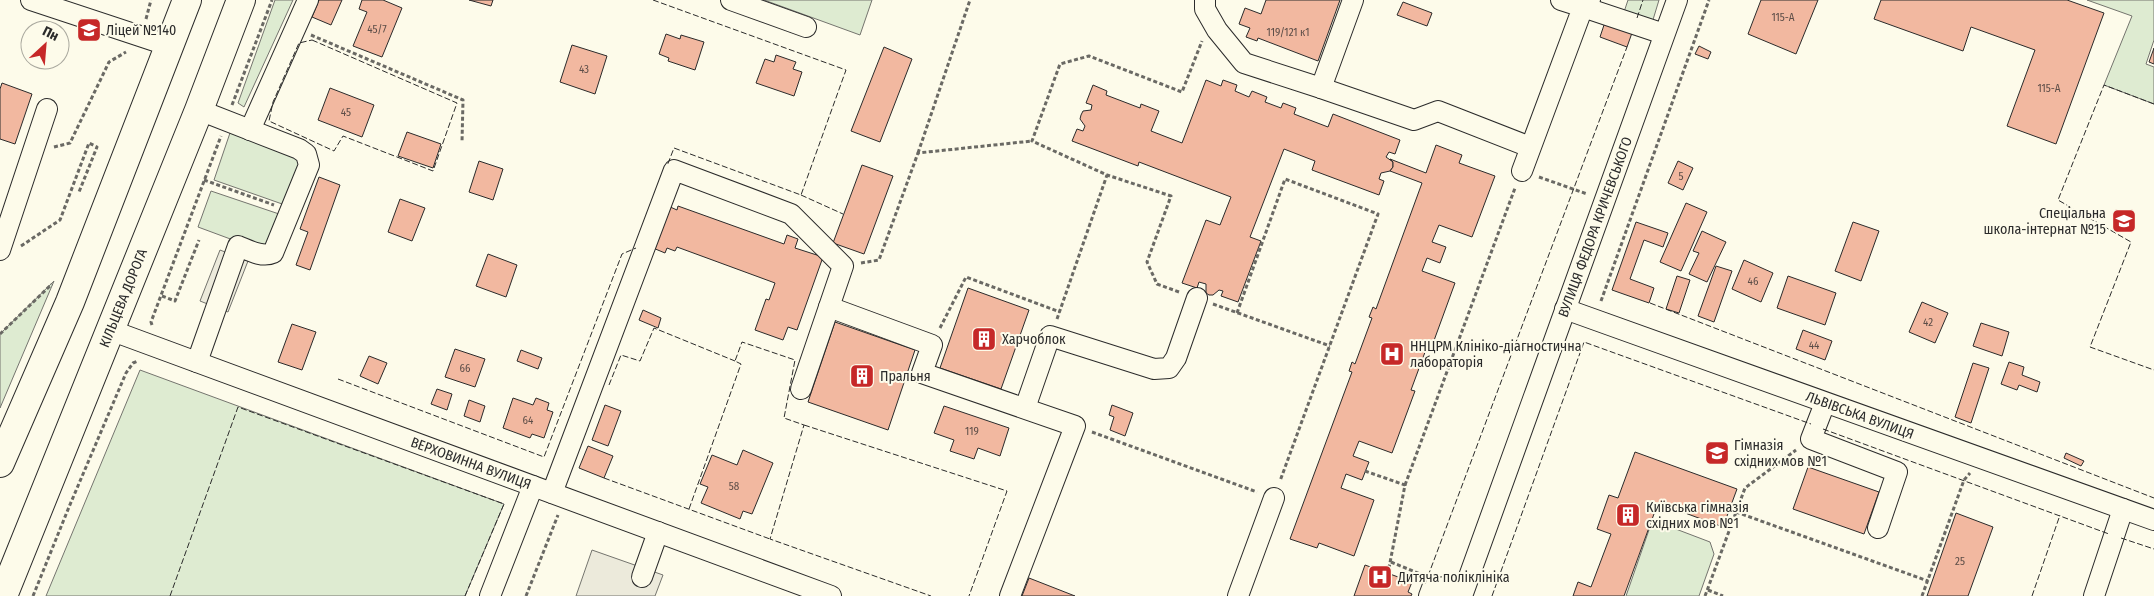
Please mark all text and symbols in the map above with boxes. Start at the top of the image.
house number: 115-А [1771,11,1795,24]
school or university icon: Ліцей №140 [76,17,102,43]
north arrow [20,20,70,70]
place label: Ліцей №140 [106,22,176,39]
text: Пн [40,23,61,45]
house number: 45/7 [367,23,387,36]
house number: 119/121 к1 [1267,26,1309,39]
house number: 43 [579,63,589,76]
house number: 115-А [2037,82,2061,95]
house number: 45 [341,106,351,119]
street label: ВУЛИЦЯ ФЕДОРА КРИЧЕВСЬКОГО [1555,134,1636,320]
house number: 5 [1678,170,1684,183]
place label: Спеціальна школа-інтернат №15 [1984,205,2106,238]
school or university icon: Спеціальна школа-інтернат №15 [2111,208,2137,234]
street label: КІЛЬЦЕВА ДОРОГА [96,246,151,350]
house number: 46 [1748,275,1759,288]
house number: 42 [1923,316,1933,329]
building icon: Харчоблок [971,326,997,352]
place label: Харчоблок [1002,331,1066,348]
place label: ННЦРМ Клініко-діагностична лабораторія [1410,338,1582,371]
house number: 44 [1809,339,1820,352]
hospital icon: ННЦРМ Клініко-діагностична лабораторія [1379,341,1405,367]
house number: 66 [460,362,471,375]
building icon: Пральня [849,363,875,389]
place label: Пральня [880,368,931,385]
street label: ЛЬВІВСЬКА ВУЛИЦЯ [1803,388,1916,443]
house number: 64 [523,414,534,427]
house number: 119 [965,425,979,438]
street label: ВЕРХОВИННА ВУЛИЦЯ [408,434,533,493]
place label: Гімназія східних мов №1 [1734,437,1827,470]
school or university icon: Гімназія східних мов №1 [1704,440,1730,466]
house number: 58 [729,480,740,493]
place label: Київська гімназія східних мов №1 [1646,499,1749,532]
building icon: Київська гімназія східних мов №1 [1615,502,1641,528]
house number: 25 [1955,555,1965,568]
hospital icon: Дитяча поліклініка [1367,564,1393,590]
place label: Дитяча поліклініка [1397,569,1510,586]

